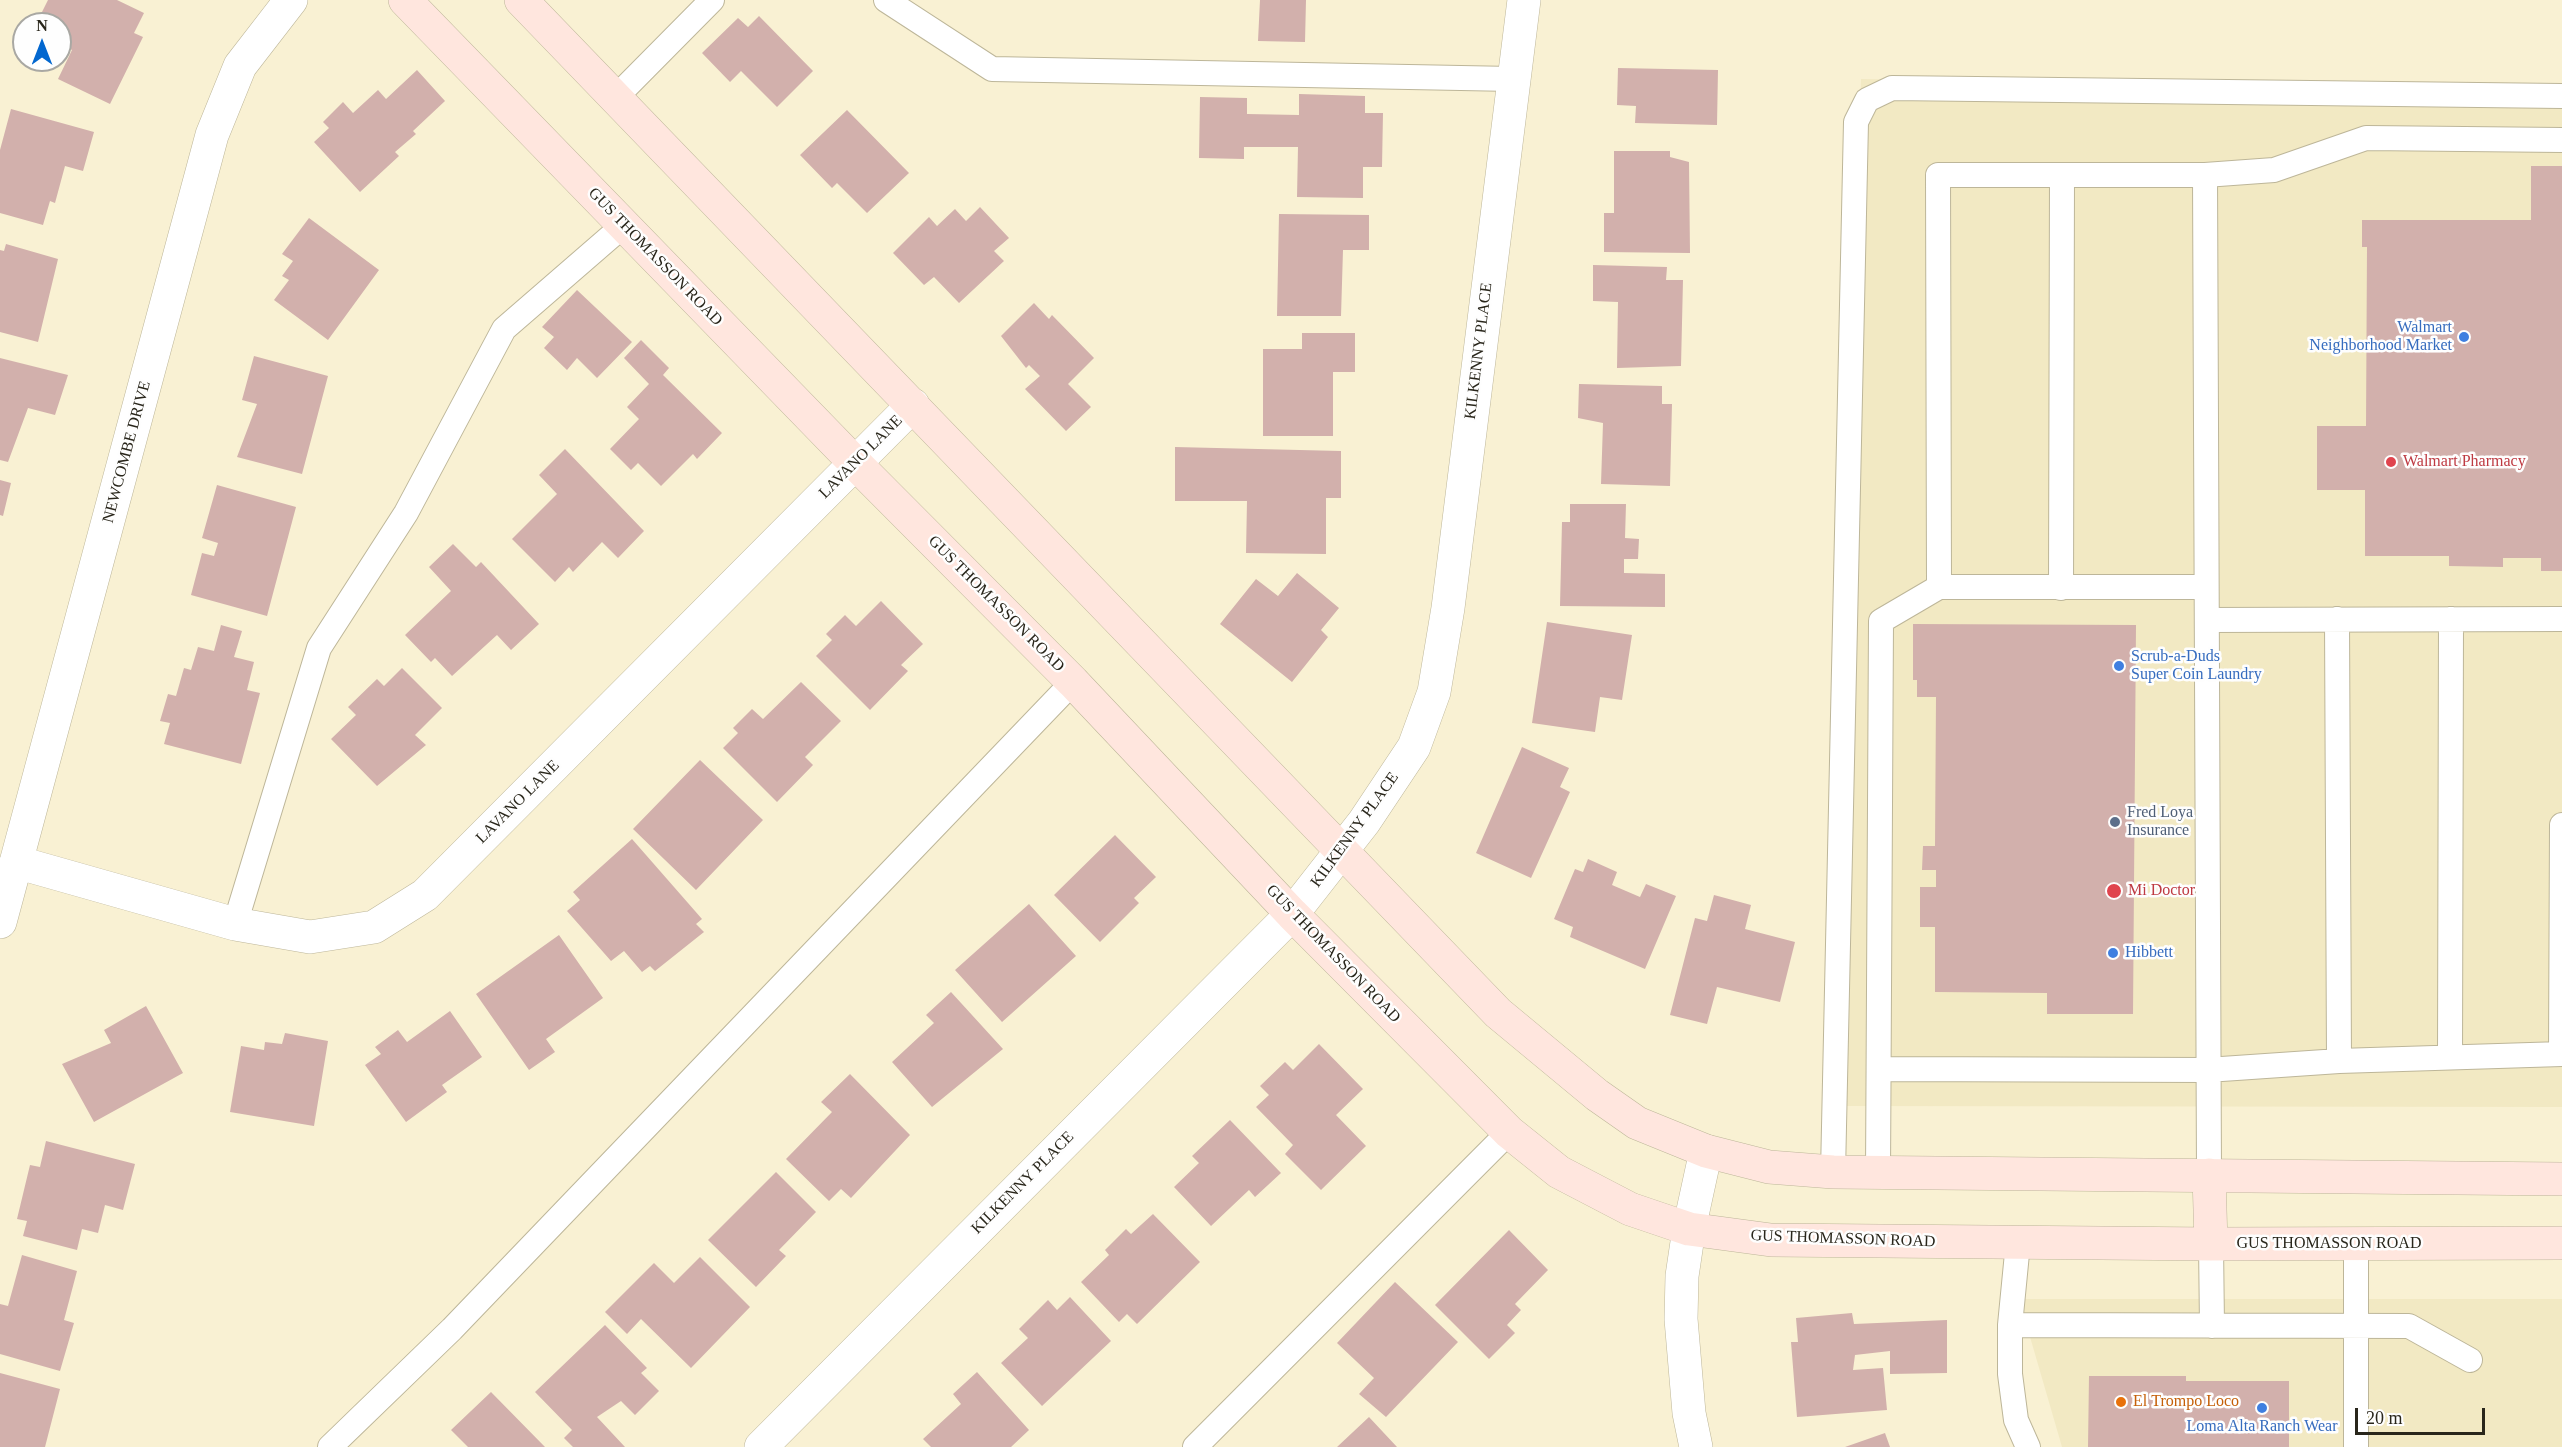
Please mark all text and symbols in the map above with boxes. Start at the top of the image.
north arrow [12,12,72,72]
text: N [36,17,48,34]
street label: GUS THOMASSON ROAD [584,184,726,330]
street label: KILKENNY PLACE [1461,282,1497,420]
place label: Walmart Neighborhood Market [2309,318,2452,356]
marker: Walmart Neighborhood Market [2457,330,2471,344]
street label: NEWCOMBE DRIVE [99,379,155,525]
street label: LAVANO LANE [815,411,907,503]
place label: Walmart Pharmacy [2403,452,2526,472]
marker: Walmart Pharmacy [2384,455,2398,469]
street label: GUS THOMASSON ROAD [924,532,1068,676]
place label: Scrub-a-Duds Super Coin Laundry [2131,647,2262,685]
marker: Scrub-a-Duds Super Coin Laundry [2112,659,2126,673]
street label: LAVANO LANE [472,756,564,848]
street label: KILKENNY PLACE [1307,769,1403,891]
place label: Fred Loya Insurance [2127,803,2193,841]
marker: Fred Loya Insurance [2108,815,2122,829]
street label: GUS THOMASSON ROAD [1262,881,1404,1027]
place label: Mi Doctor [2128,881,2195,901]
marker: Mi Doctor [2105,882,2123,900]
place label: Hibbett [2125,943,2173,963]
marker: Hibbett [2106,946,2120,960]
street label: KILKENNY PLACE [968,1128,1078,1238]
street label: GUS THOMASSON ROAD [1750,1226,1936,1252]
street label: GUS THOMASSON ROAD [2237,1234,2421,1254]
place label: El Trompo Loco [2133,1392,2239,1412]
marker: El Trompo Loco [2114,1395,2128,1409]
scale bar [2358,1396,2488,1434]
marker: Loma Alta Ranch Wear [2255,1401,2269,1415]
text: 20 m [2366,1408,2403,1428]
place label: Loma Alta Ranch Wear [2186,1417,2338,1437]

